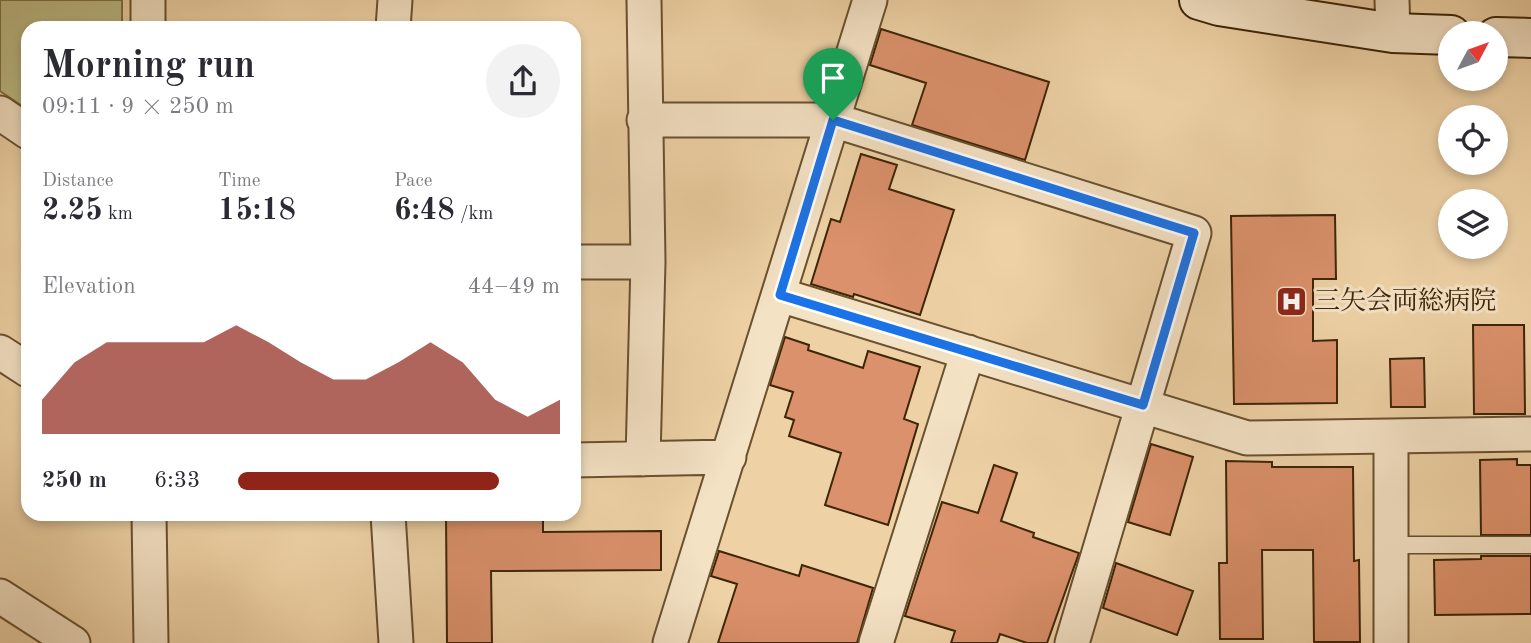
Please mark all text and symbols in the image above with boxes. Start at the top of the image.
north arrow [1438,21,1508,91]
map controls [1438,21,1508,259]
button: share [486,44,560,118]
text: Morning run [42,48,255,86]
pin [803,48,863,120]
icon: arrive [814,59,852,97]
text: 09:11 · 9 × 250 m [42,95,234,118]
button: locate [1438,105,1508,175]
text: Distance [42,172,114,191]
text: Time [218,172,261,191]
text: Pace [394,172,433,191]
button: layers [1438,189,1508,259]
text: 2.25 [42,196,103,226]
text: 15:18 [218,196,296,226]
text: 6:48 [394,196,455,226]
text: km [103,205,133,224]
text: /km [455,205,493,224]
text: Elevation [42,275,136,298]
text: 44–49 m [468,275,560,298]
hospital icon: 三矢会両総病院 [1274,285,1308,319]
place label: 三矢会両総病院 [1314,287,1496,315]
text: 250 m [42,469,107,492]
text: 6:33 [154,469,200,492]

